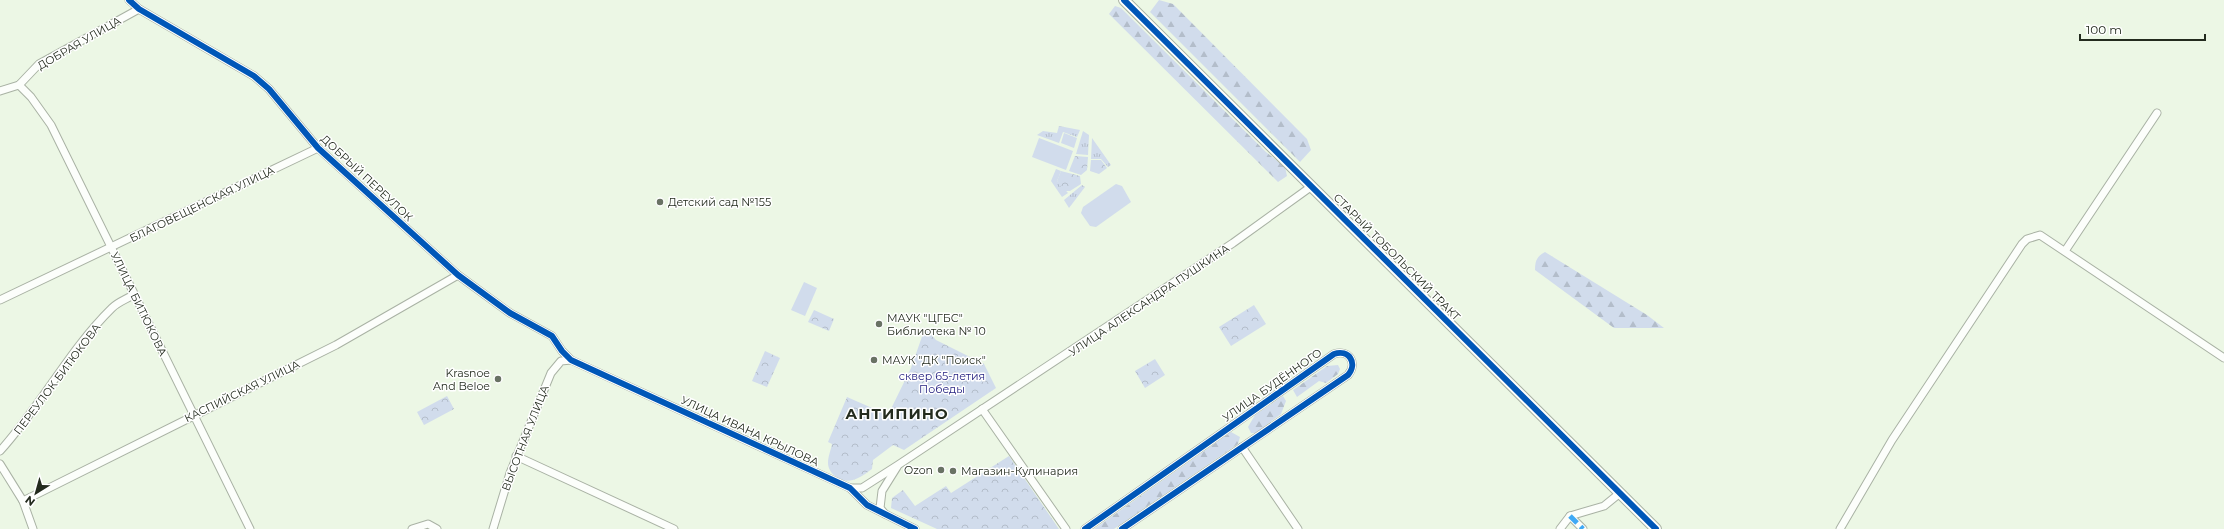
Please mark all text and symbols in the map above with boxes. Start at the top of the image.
street label: ДОБРАЯ УЛИЦА [35,13,124,73]
scale bar [2080,16,2205,42]
text: 100 m [2086,22,2122,37]
street label: ДОБРЫЙ ПЕРЕУЛОК [318,132,416,224]
street label: БЛАГОВЕЩЕНСКАЯ УЛИЦА [127,162,277,245]
street label: СТАРЫЙ ТОБОЛЬСКИЙ ТРАКТ [1331,191,1464,324]
place label: Детский сад №155 [668,195,771,209]
marker: Детский сад №155 [655,197,665,207]
street label: УЛИЦА АЛЕКСАНДРА ПУШКИНА [1066,240,1233,359]
street label: УЛИЦА БИТЮКОВА [108,250,171,359]
place label: МАУК "ЦГБС" Библиотека № 10 [887,311,986,338]
marker: МАУК "ЦГБС" Библиотека № 10 [874,319,884,329]
street label: ПЕРЕУЛОК БИТЮКОВА [11,320,104,437]
street label: УЛИЦА БУДЁННОГО [1220,345,1324,425]
place label: МАУК "ДК "Поиск" [882,353,986,367]
marker: МАУК "ДК "Поиск" [869,355,879,365]
street label: КАСПИЙСКАЯ УЛИЦА [182,357,303,425]
place label: Krasnoe And Beloe [433,366,490,393]
park label: сквер 65-летия Победы [899,369,985,396]
marker: Krasnoe And Beloe [493,374,503,384]
street label: ВЫСОТНАЯ УЛИЦА [498,382,552,493]
street label: УЛИЦА ИВАНА КРЫЛОВА [679,393,822,470]
district label: АНТИПИНО [845,404,949,423]
place label: Ozon [904,463,933,477]
place label: Магазин-Кулинария [961,464,1078,478]
marker: Ozon [936,465,946,475]
marker: Магазин-Кулинария [948,466,958,476]
north arrow [16,473,56,513]
text: N [22,493,38,509]

